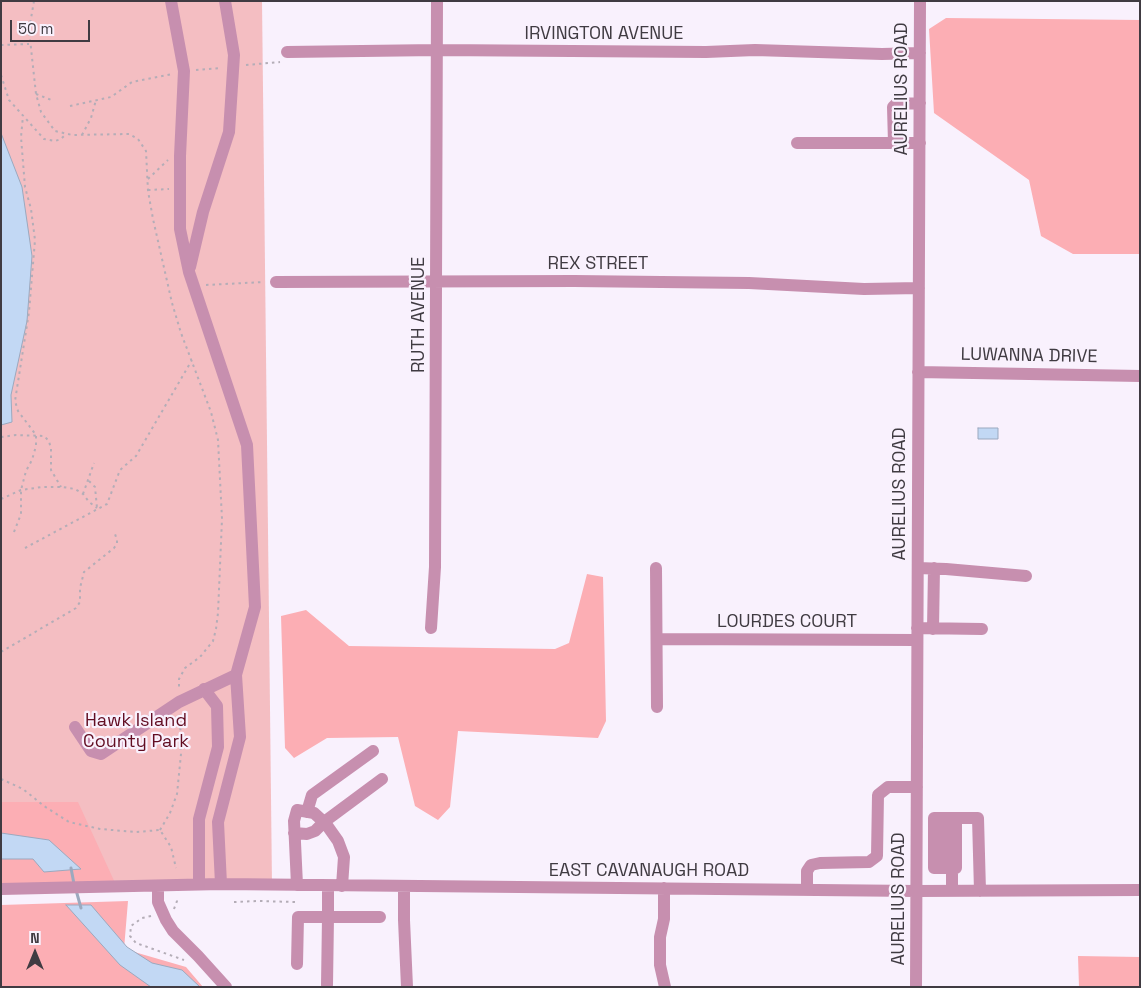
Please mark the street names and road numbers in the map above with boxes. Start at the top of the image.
street label: IRVINGTON AVENUE [525,23,683,45]
street label: AURELIUS ROAD [891,23,913,155]
street label: REX STREET [548,253,648,275]
street label: RUTH AVENUE [408,257,430,373]
street label: LUWANNA DRIVE [960,344,1098,368]
street label: AURELIUS ROAD [889,428,911,560]
street label: LOURDES COURT [717,611,857,633]
street label: AURELIUS ROAD [888,833,910,965]
street label: EAST CAVANAUGH ROAD [549,860,749,882]

